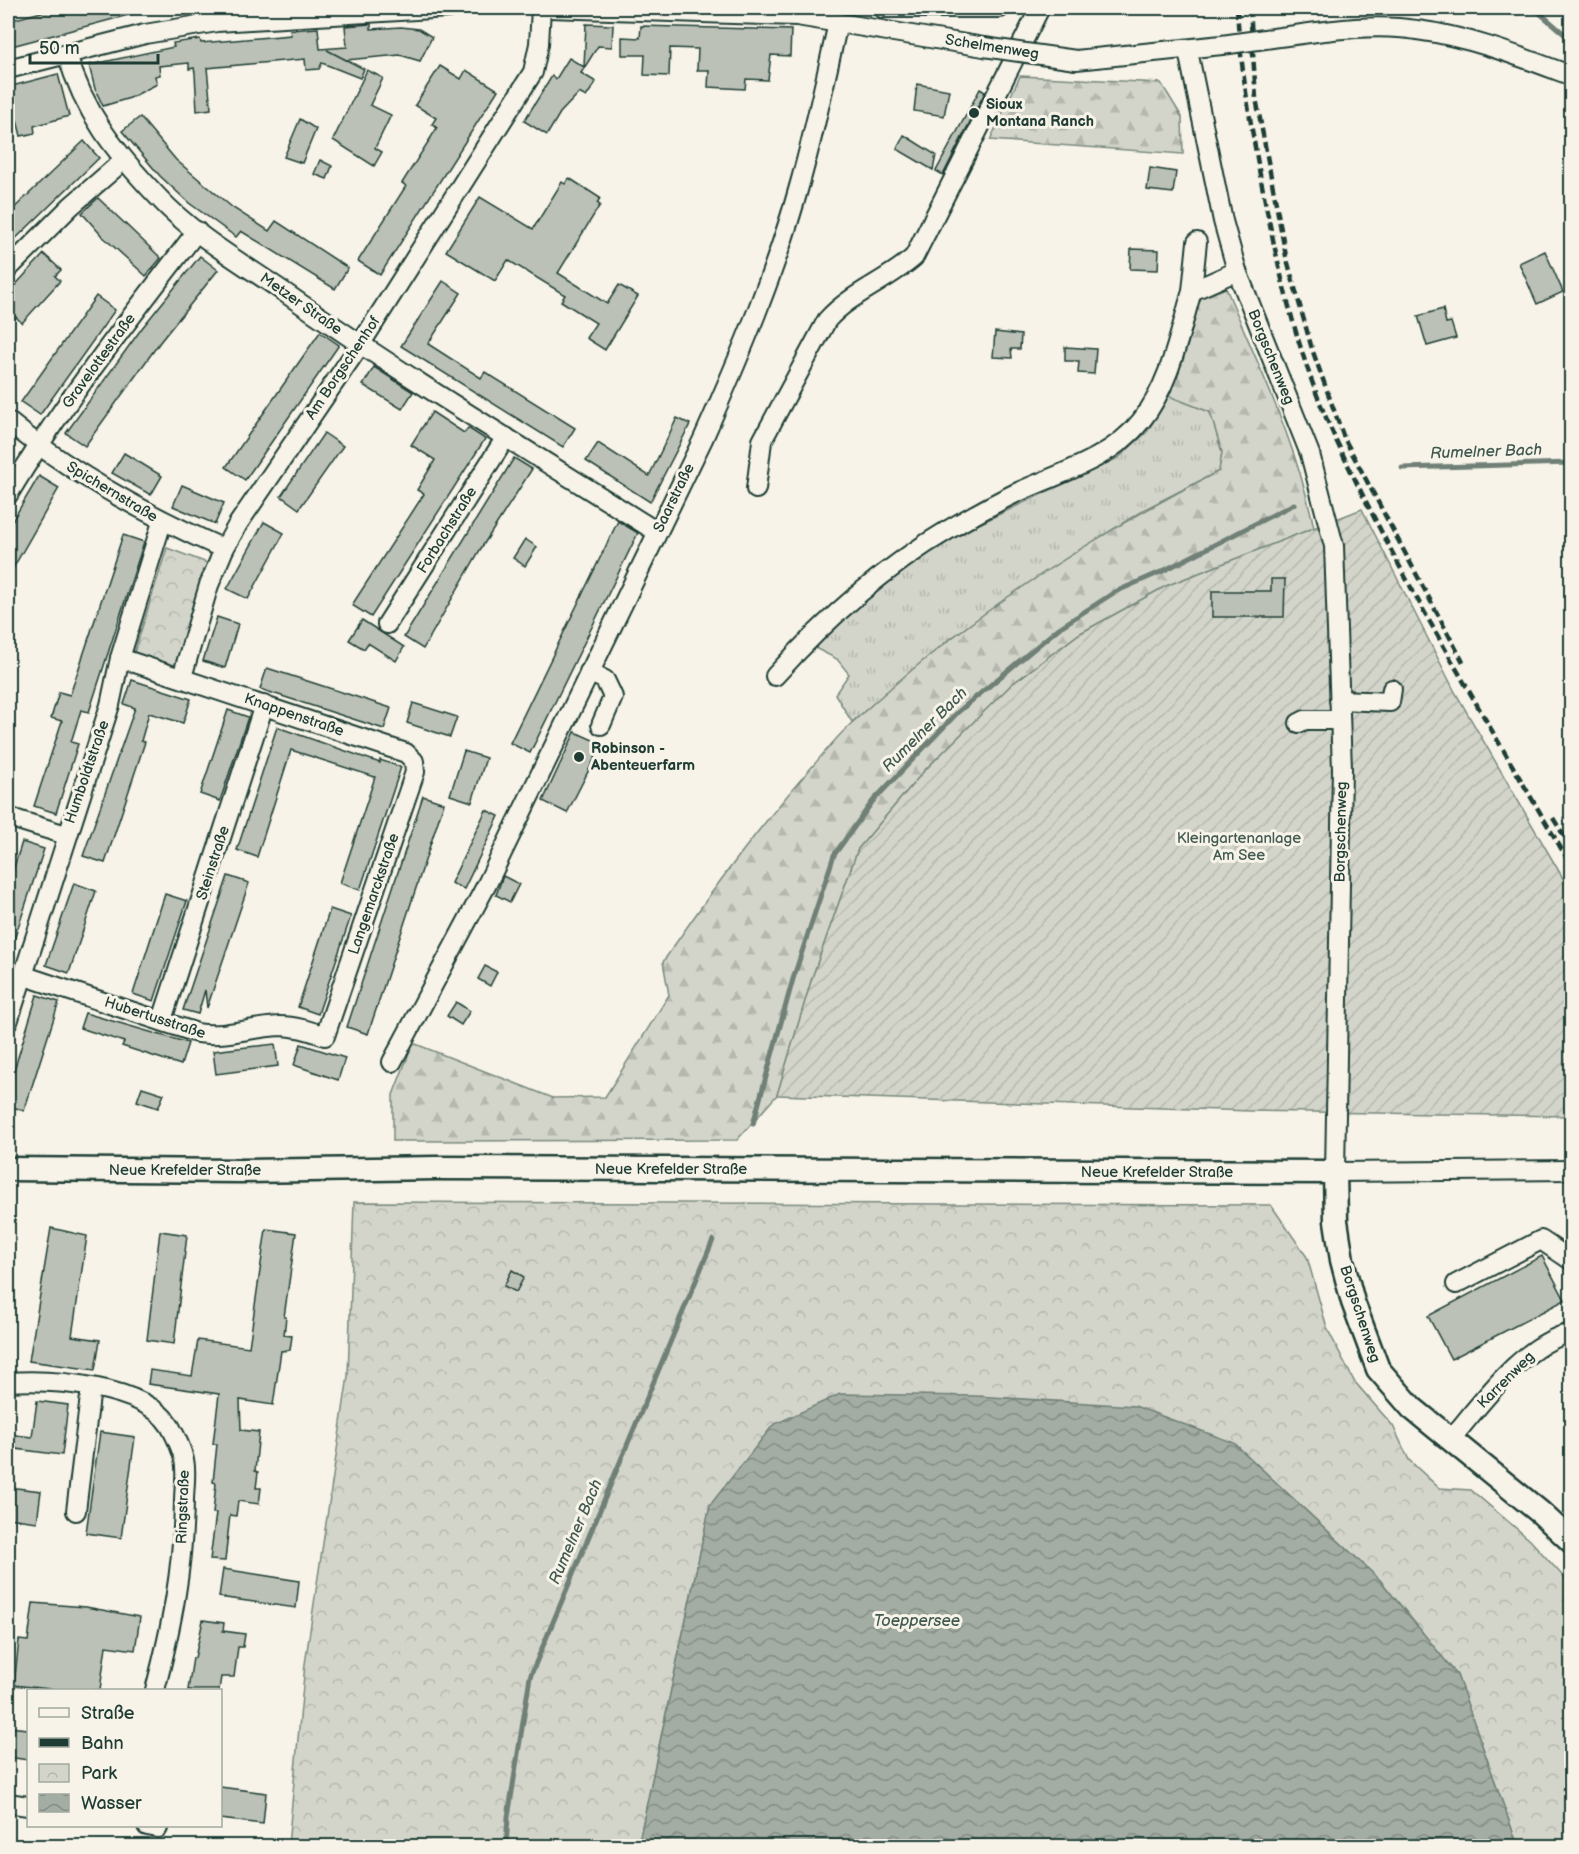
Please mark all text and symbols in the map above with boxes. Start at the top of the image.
scale bar [30,27,158,65]
street label: Schelmenweg [944,30,1040,64]
text: 50 m [39,38,80,59]
place label: Sioux Montana Ranch [986,95,1094,131]
marker: Sioux Montana Ranch [967,106,981,120]
street label: Metzer Straße [256,269,346,339]
street label: Borgschenweg [1243,307,1299,407]
street label: Gravelottestraße [58,310,140,412]
street label: Am Borgschenhof [301,312,385,423]
water label: Rumelner Bach [1430,441,1543,463]
street label: Spichernstraße [63,457,161,527]
street label: Saarstraße [649,460,699,536]
street label: Forbachstraße [413,483,481,577]
water label: Rumelner Bach [879,683,972,776]
street label: Knappenstraße [242,689,346,741]
street label: Humboldtstraße [60,718,114,826]
place label: Robinson - Abenteuerfarm [590,739,695,775]
marker: Robinson - Abenteuerfarm [572,750,586,764]
street label: Borgschenweg [1331,781,1351,883]
street label: Steinstraße [192,823,234,903]
park label: Kleingartenanlage Am See [1177,829,1301,865]
street label: Langemarckstraße [344,831,404,957]
street label: Hubertusstraße [102,993,208,1043]
street label: Neue Krefelder Straße [595,1160,747,1179]
street label: Neue Krefelder Straße [109,1161,261,1180]
street label: Neue Krefelder Straße [1081,1163,1233,1182]
street label: Borgschenweg [1335,1263,1385,1365]
street label: Karrenweg [1473,1347,1539,1413]
street label: Ringstraße [172,1469,194,1544]
water label: Rumelner Bach [545,1476,607,1587]
water label: Toeppersee [874,1612,960,1631]
legend [27,1689,222,1827]
text: Straße [81,1703,135,1724]
text: Bahn [81,1733,124,1754]
text: Park [81,1763,117,1784]
text: Wasser [81,1793,142,1814]

